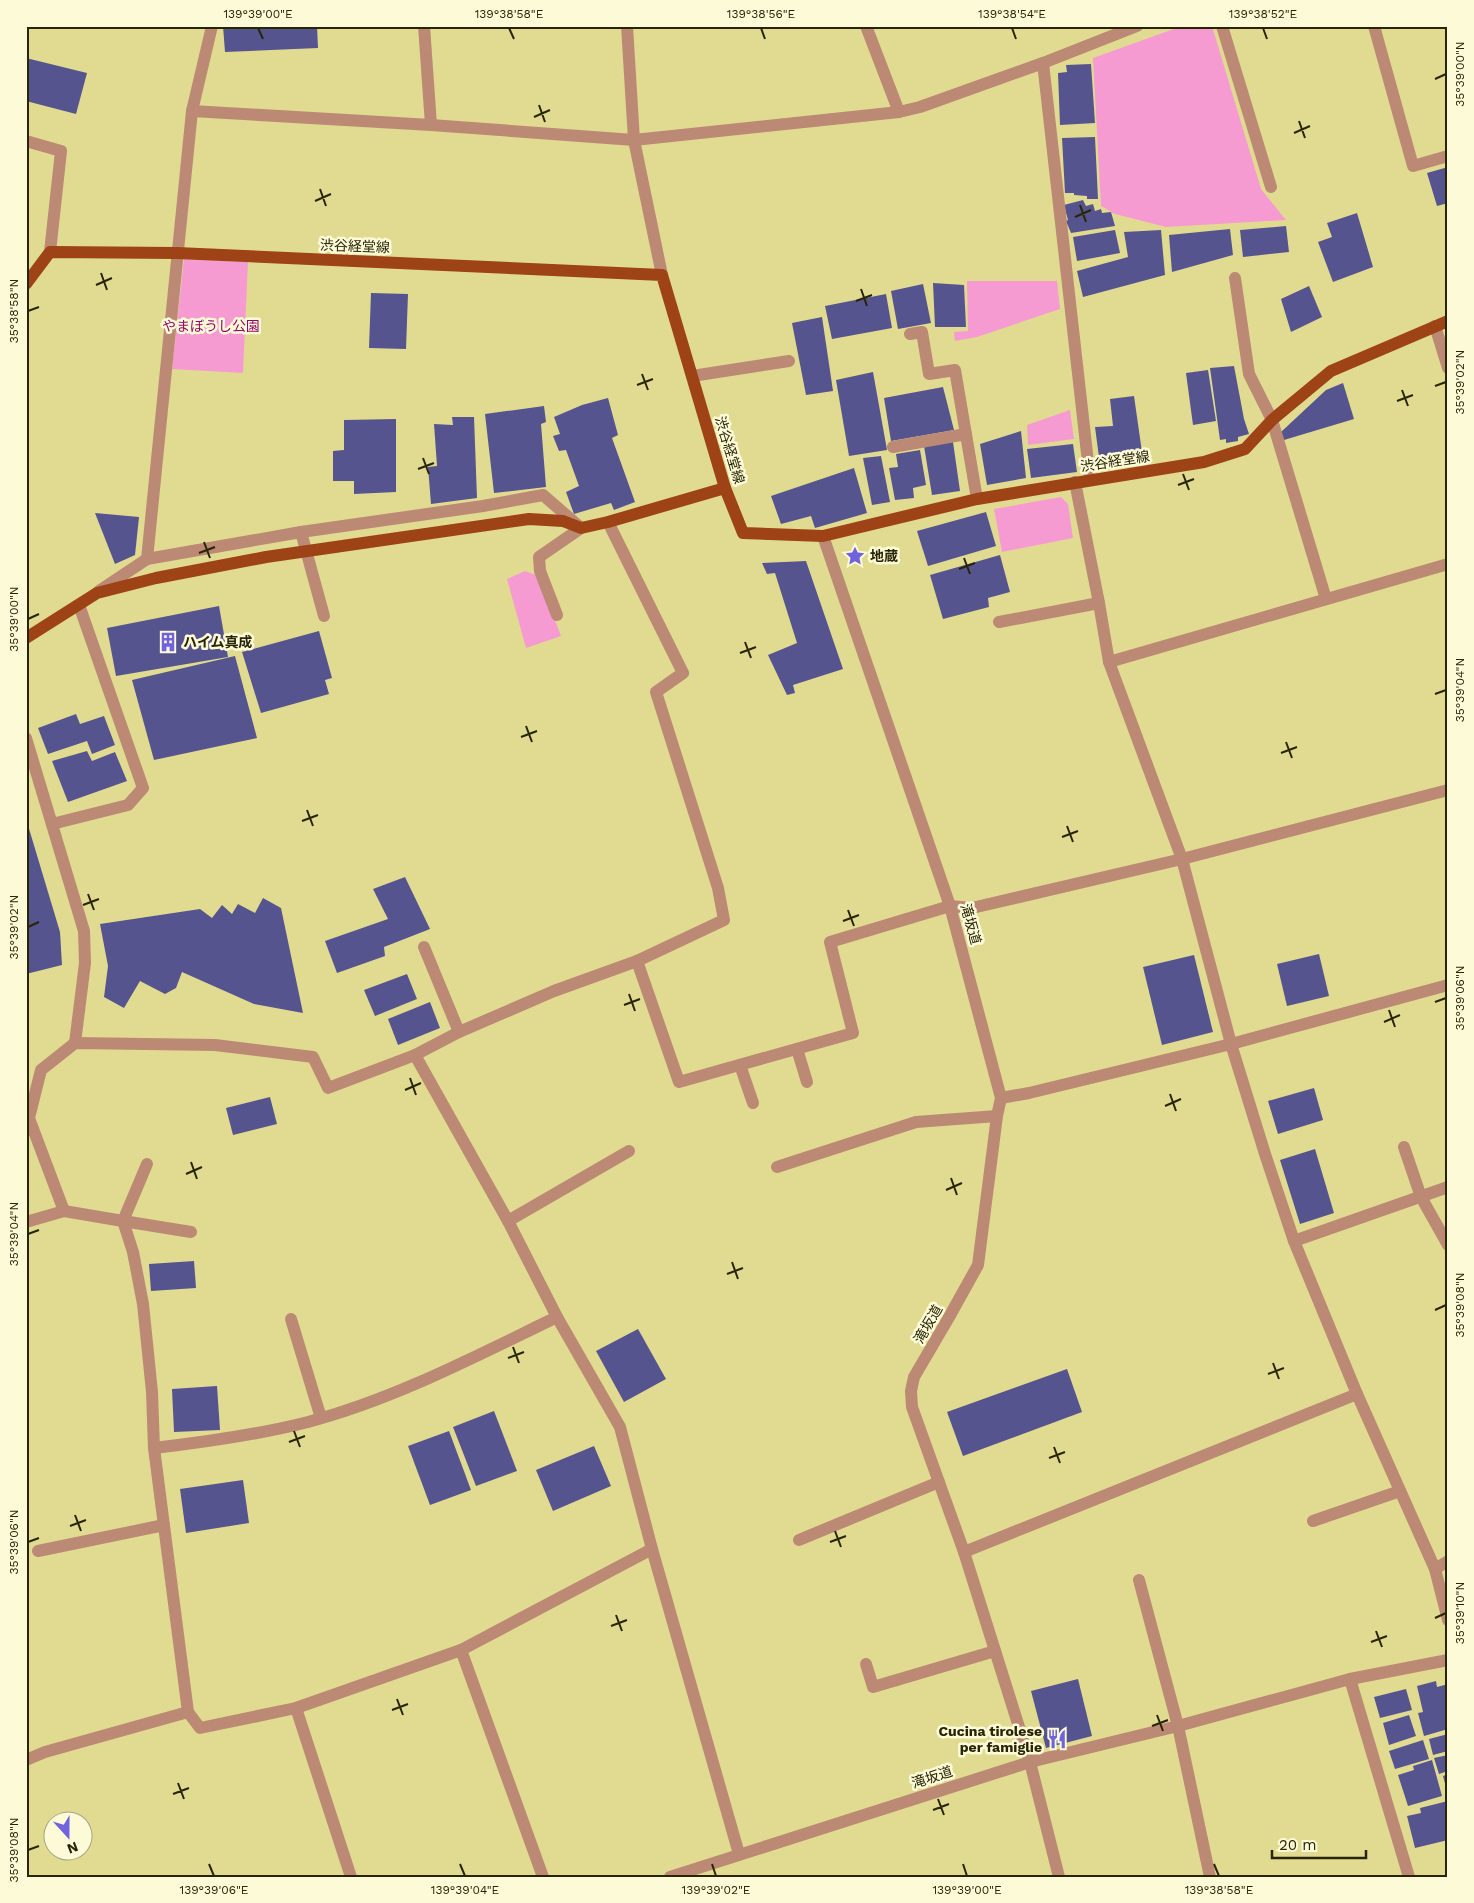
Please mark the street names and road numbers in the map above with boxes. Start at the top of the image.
street label: 渋谷経堂線 [320,237,390,255]
street label: 渋谷経堂線 [712,414,748,486]
street label: 渋谷経堂線 [1079,448,1151,474]
street label: 滝坂道 [958,902,984,946]
street label: 滝坂道 [911,1302,945,1346]
street label: 滝坂道 [910,1763,954,1791]

